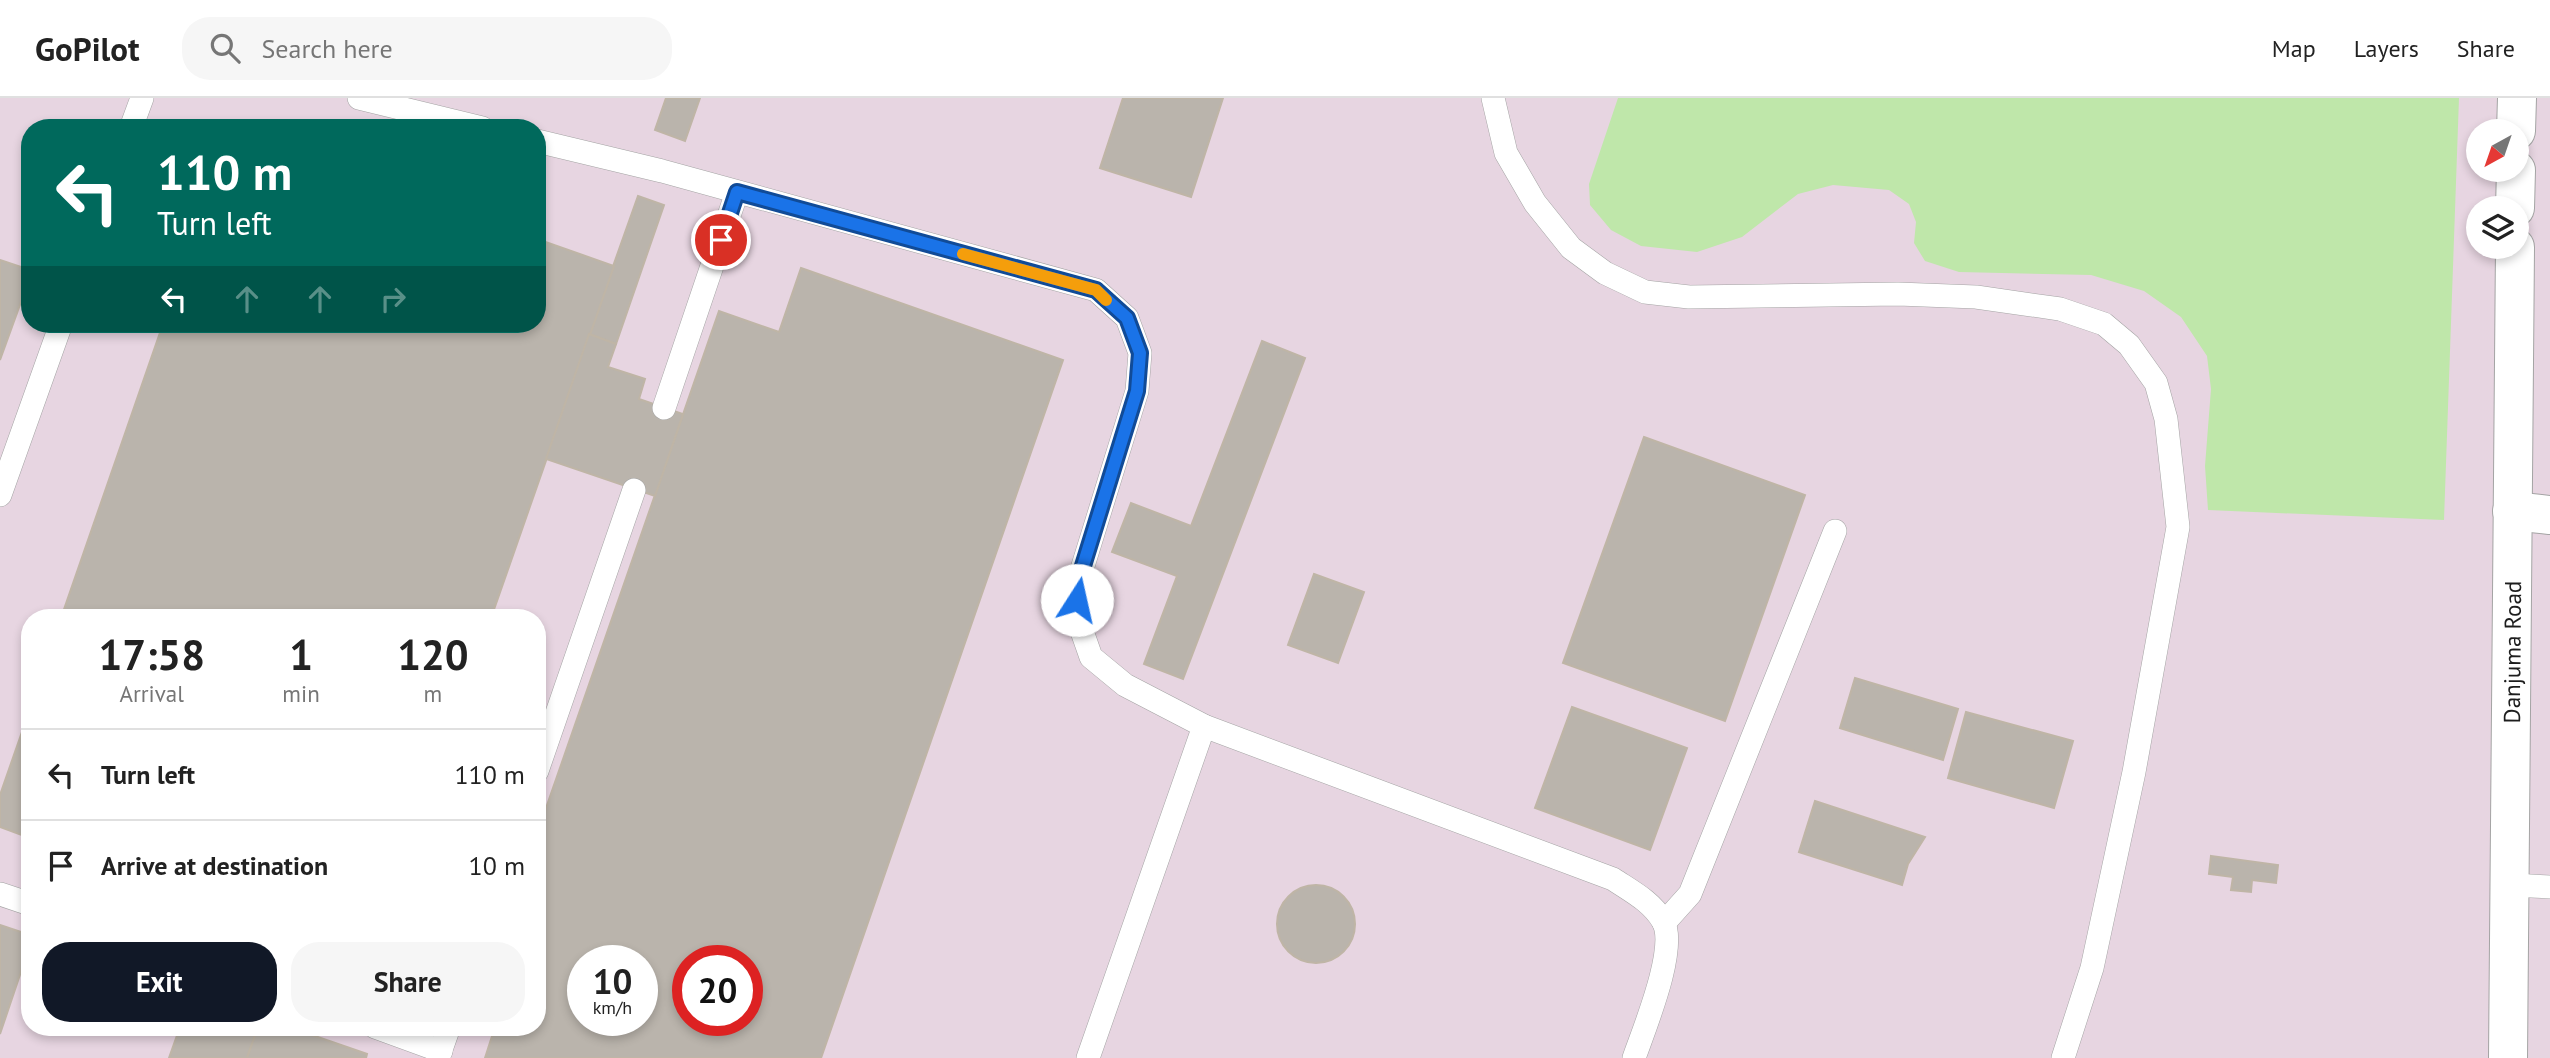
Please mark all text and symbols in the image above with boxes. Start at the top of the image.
search box [182,17,672,80]
text: GoPilot [35,27,140,70]
icon: search [206,29,244,67]
text: Search here [262,32,393,65]
text: Map [2272,33,2316,64]
text: Layers [2354,33,2419,64]
text: Share [2457,33,2515,64]
north arrow [2466,119,2529,182]
map controls [2466,119,2529,259]
text: 110 m [157,140,292,204]
icon: left [42,147,133,238]
button: layers [2466,196,2529,259]
text: Turn left [157,202,272,244]
pin [691,210,751,270]
icon: arrive [702,221,740,259]
icon: left [155,280,193,318]
icon: ahead [228,280,266,318]
icon: ahead [301,280,339,318]
icon: right [374,280,412,318]
position arrow [1040,563,1114,637]
street label: Danjuma Road [2496,581,2527,723]
text: 17:58 [98,627,205,682]
text: 1 [289,627,313,682]
text: 120 [397,627,469,682]
text: Arrival [119,679,184,708]
text: min [282,679,320,708]
text: m [424,679,442,708]
icon: left [42,756,80,794]
text: Turn left [101,758,195,791]
text: 110 m [454,758,525,791]
icon: arrive [42,847,80,885]
text: Arrive at destination [101,849,328,882]
text: 10 m [469,849,525,882]
button: Exit [42,942,277,1022]
button: Share [291,942,525,1022]
speed limit sign: 20 [672,945,763,1036]
text: 10 [593,958,632,1004]
text: km/h [593,996,632,1019]

